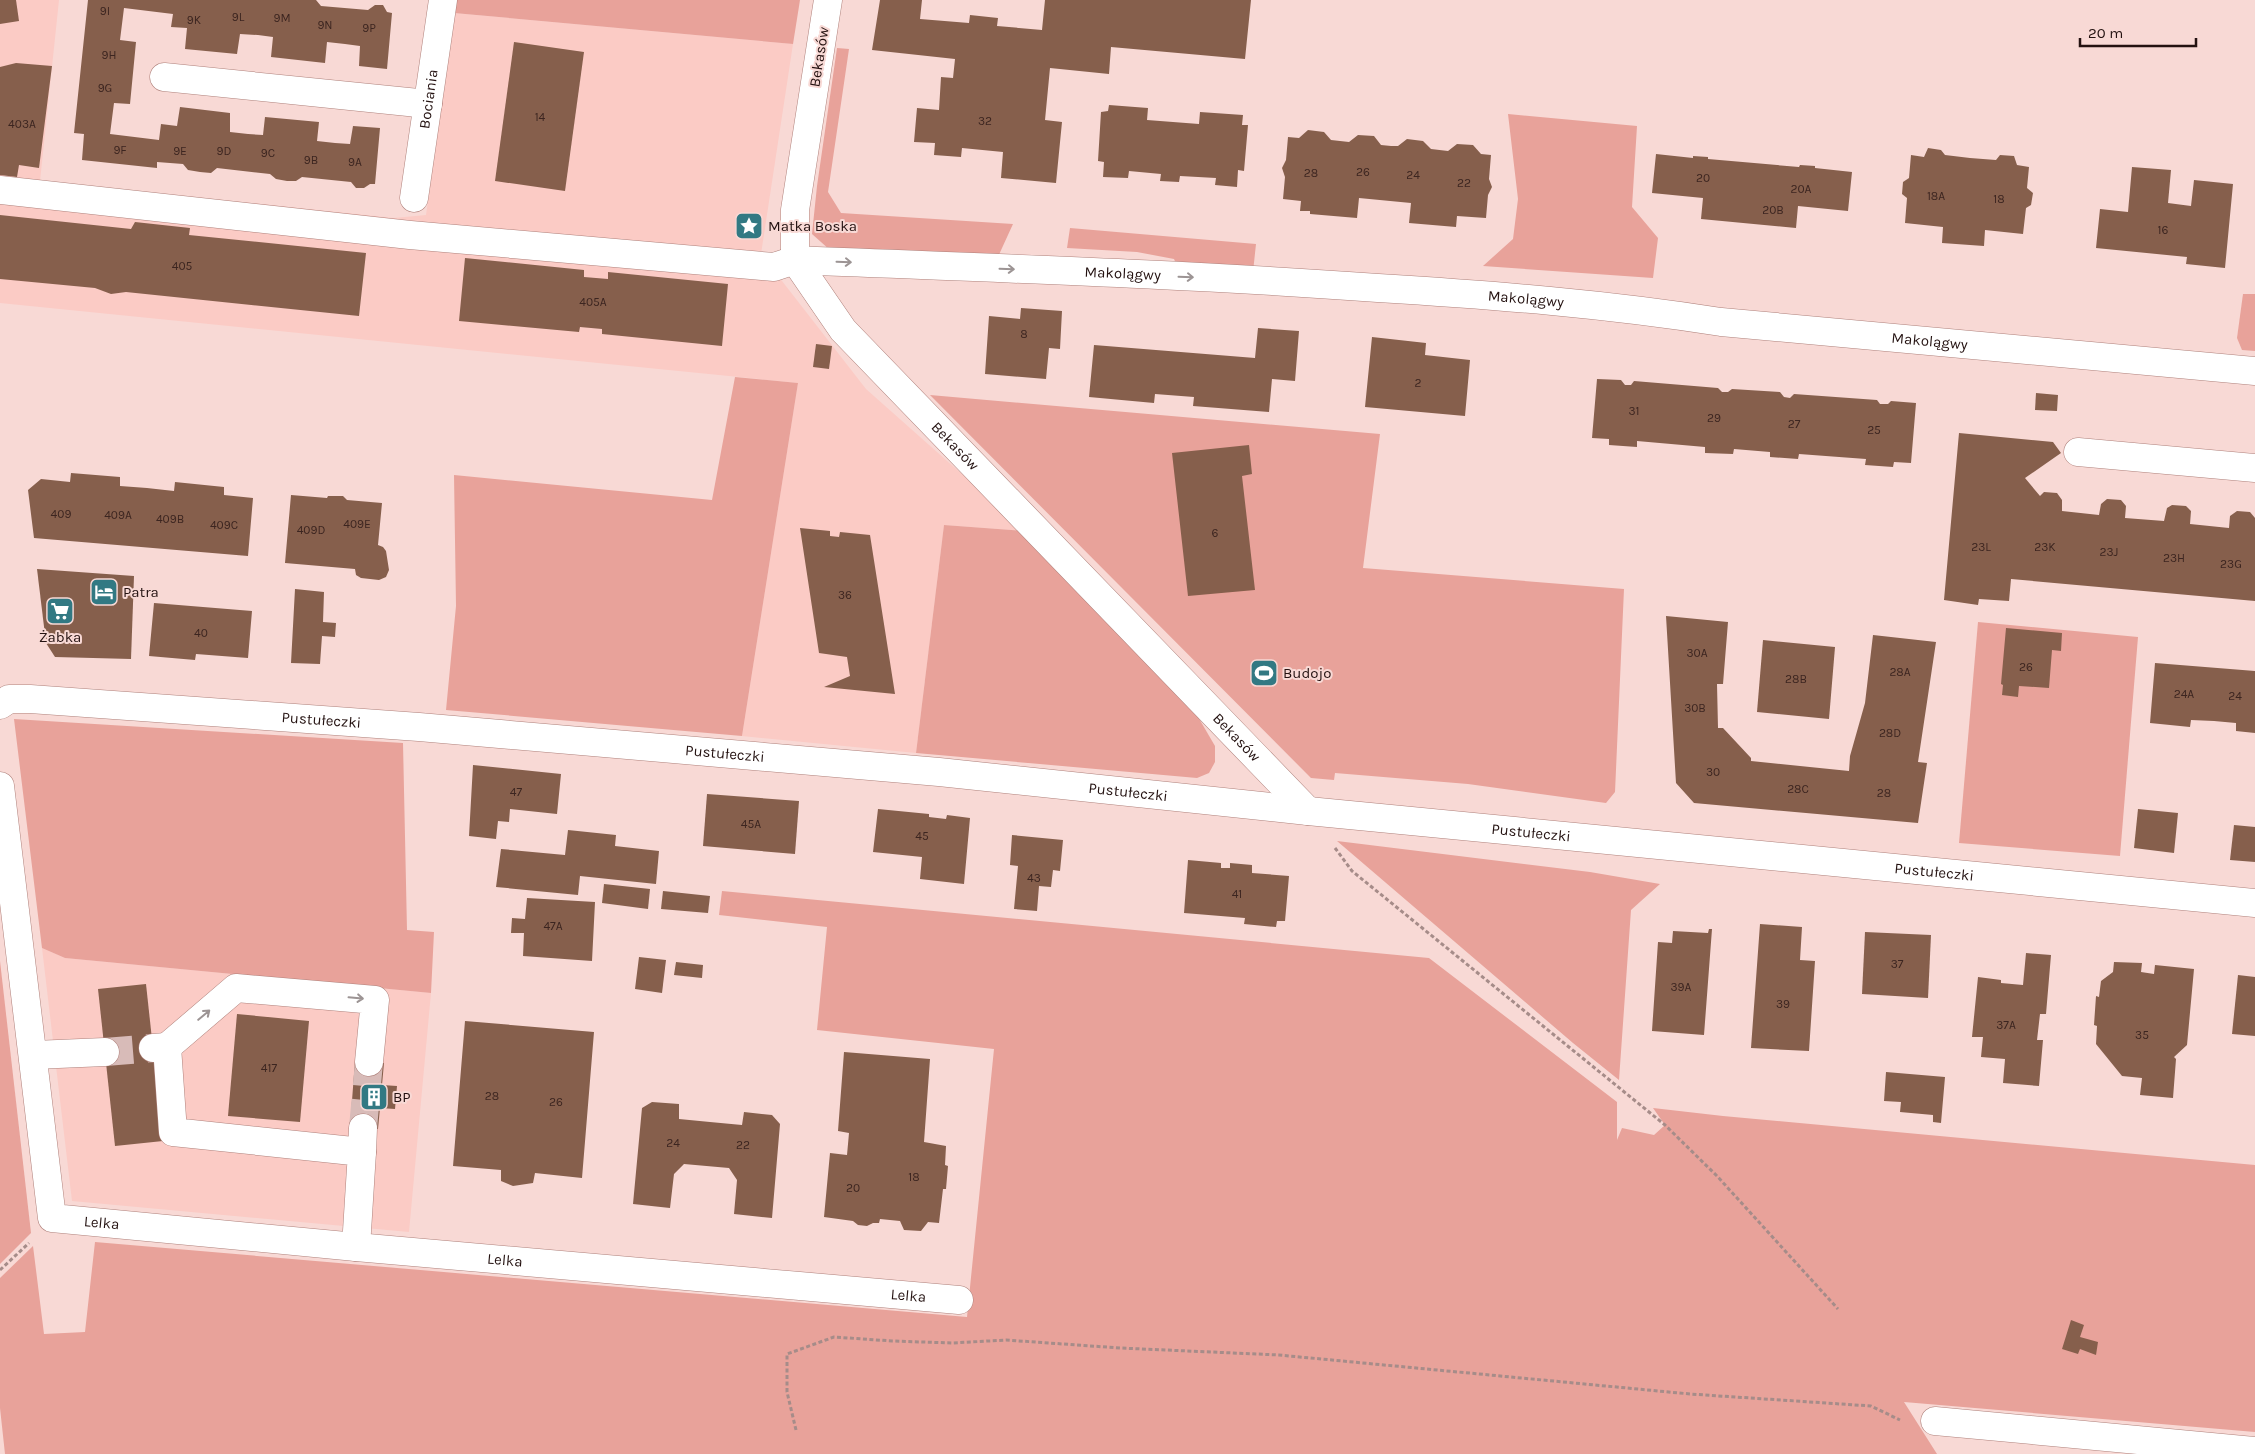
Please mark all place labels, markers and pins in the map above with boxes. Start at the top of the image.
place icon: Matka Boska [734,211,764,241]
place label: Matka Boska [768,217,857,235]
hotel icon: Patra [89,577,119,607]
place label: Patra [123,583,159,601]
supermarket icon: Żabka [45,596,75,626]
place label: Żabka [39,628,81,646]
sports icon: Budojo [1249,658,1279,688]
place label: Budojo [1283,664,1331,682]
building icon: BP [359,1082,389,1112]
place label: BP [393,1088,411,1106]

